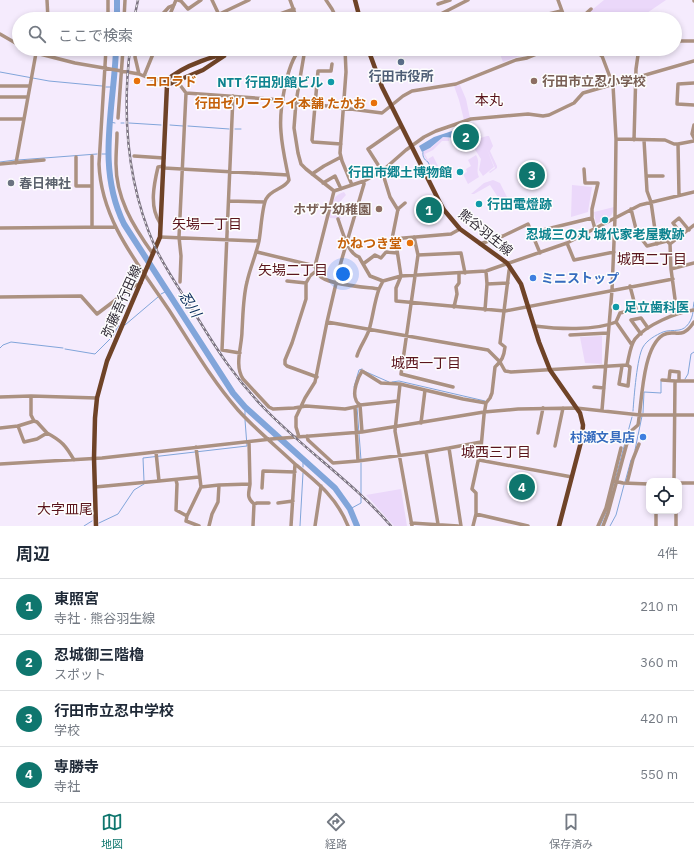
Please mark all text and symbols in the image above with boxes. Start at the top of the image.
search box [12,12,682,56]
icon: search [26,23,48,45]
text: ここで検索 [58,26,133,45]
marker: 行田市役所 [396,57,406,67]
place label: 行田市役所 [368,68,434,85]
place label: コロラド [145,73,197,90]
place label: 行田市立忍小学校 [542,73,646,90]
place label: NTT 行田別館ビル [217,74,323,91]
marker: コロラド [132,76,142,86]
marker: 行田市立忍小学校 [529,76,539,86]
marker: NTT 行田別館ビル [326,77,336,87]
district label: 本丸 [475,91,503,109]
place label: 行田ゼリーフライ本舗 たかお [195,95,366,112]
marker: 行田ゼリーフライ本舗 たかお [369,98,379,108]
pin: 2 [453,122,479,152]
pin: 3 [519,160,545,190]
place label: 行田市郷土博物館 [348,164,452,181]
marker: 行田市郷土博物館 [455,167,465,177]
place label: 春日神社 [19,175,71,192]
marker: 春日神社 [6,178,16,188]
pin: 1 [416,195,442,225]
place label: 行田電燈跡 [487,196,552,213]
marker: 行田電燈跡 [474,199,484,209]
place label: ホザナ幼稚園 [293,201,371,218]
marker: ホザナ幼稚園 [374,204,384,214]
street label: 熊谷羽生線 [455,205,516,259]
district label: 矢場一丁目 [172,215,242,233]
marker: 忍城三の丸 城代家老屋敷跡 [600,215,610,225]
place label: 忍城三の丸 城代家老屋敷跡 [525,226,685,243]
place label: かねつき堂 [337,235,402,252]
marker: かねつき堂 [405,238,415,248]
district label: 城西二丁目 [617,250,687,268]
district label: 矢場二丁目 [258,261,328,279]
street label: 弥藤吾行田線 [98,262,145,340]
your location [333,264,353,284]
place label: ミニストップ [541,270,619,287]
marker: ミニストップ [528,273,538,283]
water label: 忍川 [175,287,206,322]
place label: 足立歯科医 [624,299,689,316]
marker: 足立歯科医 [611,302,621,312]
district label: 城西一丁目 [391,354,461,372]
place label: 村瀬文具店 [570,429,635,446]
marker: 村瀬文具店 [638,432,648,442]
district label: 城西三丁目 [461,443,531,461]
pin: 4 [509,472,535,502]
map controls [646,478,682,514]
button: locate [646,478,682,514]
district label: 大字皿尾 [37,500,93,518]
text: 周辺 [16,543,50,565]
text: 4件 [657,545,678,562]
text: 東照宮 [54,589,99,608]
text: 1 [25,598,33,615]
text: 210 m [640,598,678,615]
text: 寺社 · 熊谷羽生線 [54,610,155,627]
text: 忍城御三階櫓 [54,645,144,664]
text: 2 [25,654,33,671]
text: 360 m [640,654,678,671]
text: スポット [54,666,106,683]
text: 行田市立忍中学校 [54,701,174,720]
text: 3 [25,710,33,727]
text: 420 m [640,710,678,727]
text: 学校 [54,722,80,739]
text: 専勝寺 [54,757,99,776]
text: 4 [25,766,33,783]
text: 550 m [640,766,678,783]
text: 寺社 [54,778,80,795]
tab: 地図 [101,811,123,851]
tab: 経路 [325,811,347,851]
tab: 保存済み [549,811,593,851]

